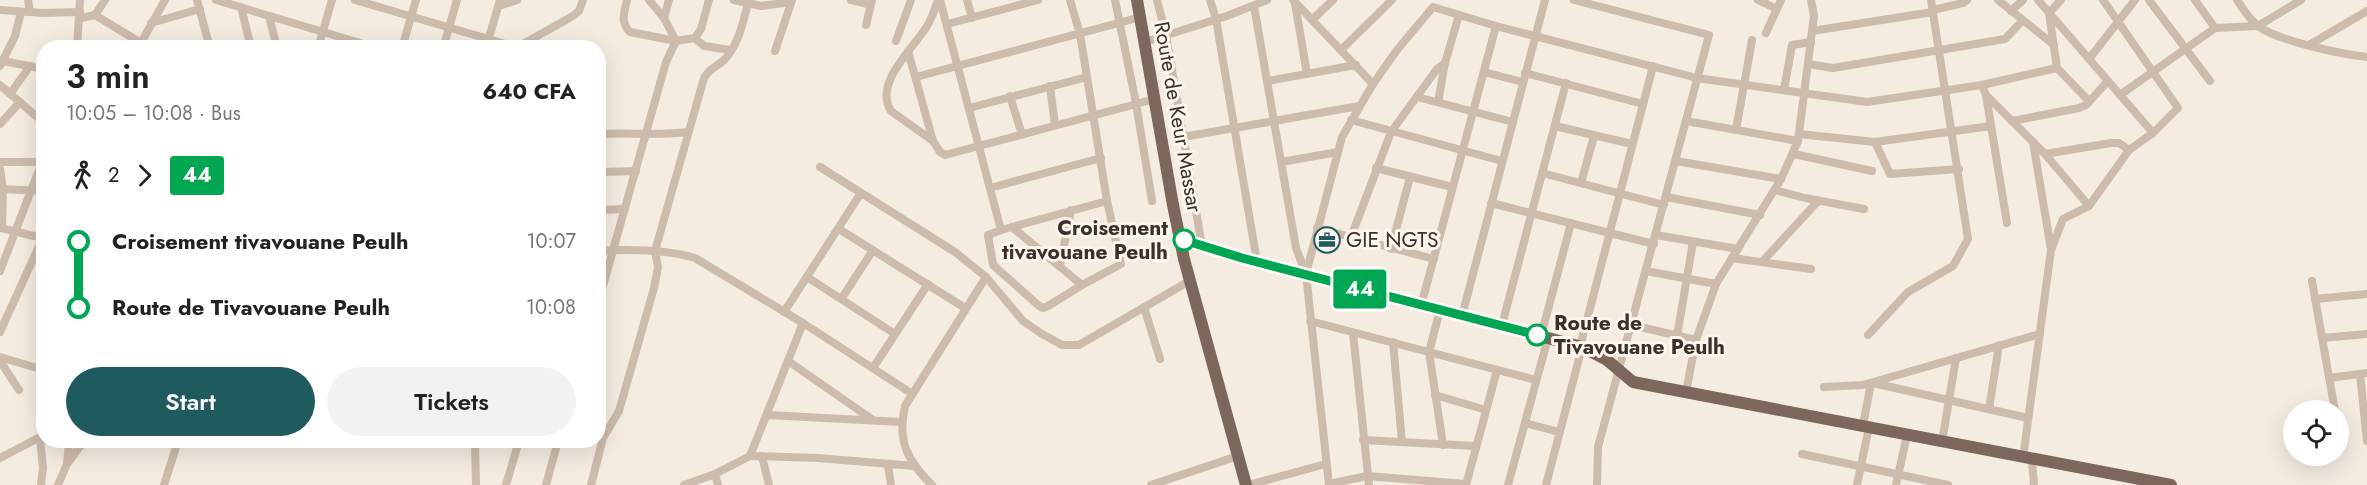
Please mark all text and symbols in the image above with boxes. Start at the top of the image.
street label: Route de Keur Massar [1146,19,1210,216]
text: 3 min [66,53,150,100]
text: 640 CFA [483,75,576,107]
text: 10:05 – 10:08 · Bus [66,99,241,128]
icon: walk [66,159,99,192]
icon: forward [128,159,161,192]
text: 44 [182,160,212,190]
text: 2 [108,161,119,190]
place label: Croisement tivavouane Peulh [1002,213,1168,267]
text: Croisement tivavouane Peulh [112,225,409,257]
office icon: GIE NGTS [1312,225,1342,255]
place label: GIE NGTS [1346,225,1438,255]
text: 10:07 [527,227,576,256]
marker: Croisement tivavouane Peulh [1173,229,1195,251]
line badge: 44 [1333,270,1387,308]
text: 44 [1345,274,1375,304]
text: Route de Tivavouane Peulh [112,291,390,323]
text: 10:08 [526,293,576,322]
place label: Route de Tivavouane Peulh [1554,308,1725,362]
marker: Route de Tivavouane Peulh [1526,324,1548,346]
button: Start [66,367,315,436]
button: Tickets [327,367,576,436]
map controls [2283,400,2349,466]
button: locate [2283,400,2349,466]

